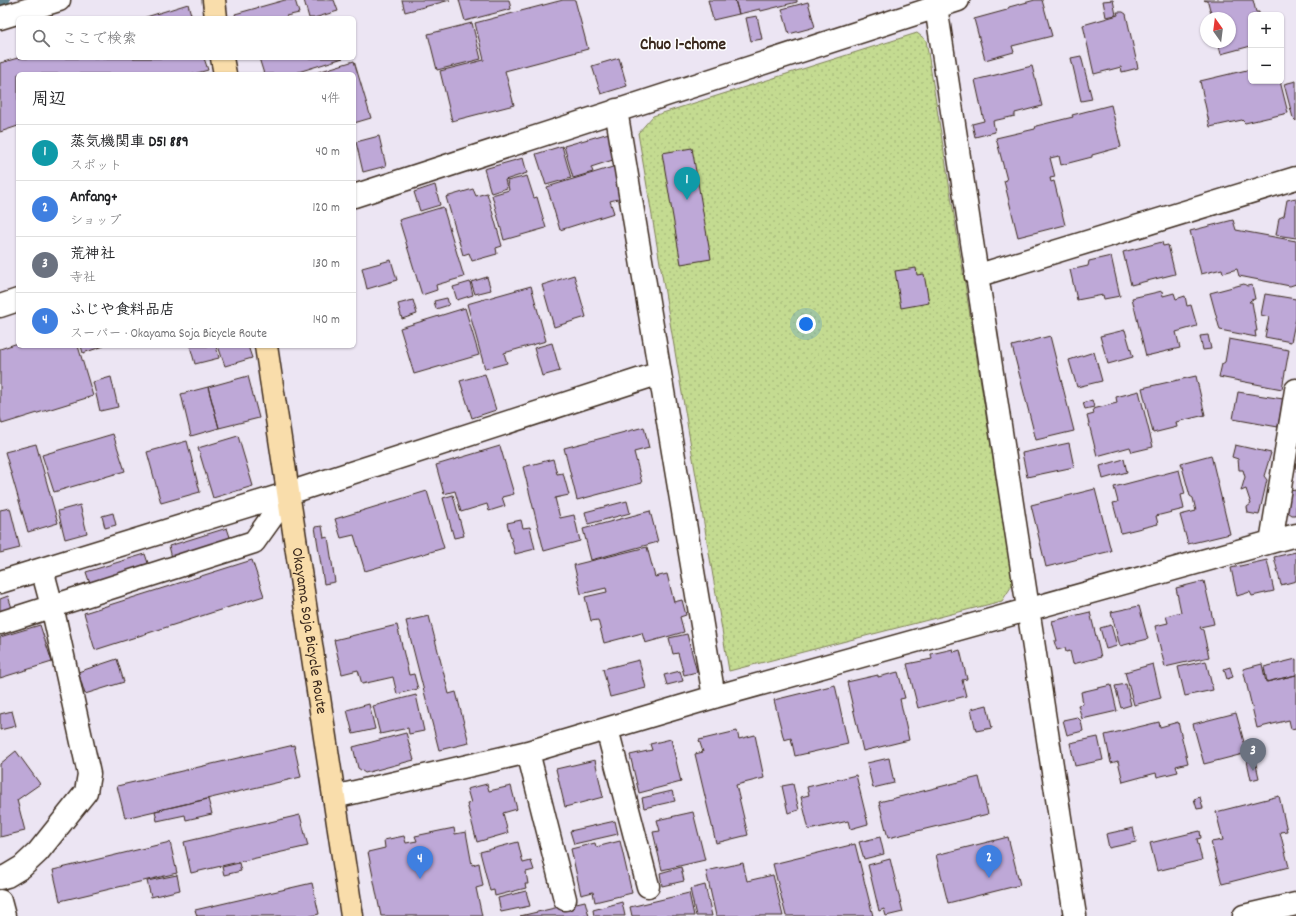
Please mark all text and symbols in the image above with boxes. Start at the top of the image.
north arrow [1200,12,1236,48]
map controls [1248,12,1284,84]
button: + [1248,12,1284,48]
search box [16,16,356,60]
icon: search [30,27,52,49]
text: ここで検索 [62,29,137,51]
district label: Chuo 1-chome [640,34,726,58]
button: − [1248,48,1284,84]
text: 周辺 [32,89,66,113]
text: 4件 [322,90,340,109]
text: 蒸気機関車 D51 889 [70,132,189,154]
text: 1 [44,143,46,162]
text: 40 m [316,143,340,162]
text: スポット [70,157,122,176]
pin: 1 [674,167,700,200]
text: Anfang+ [70,187,118,209]
text: 2 [42,199,48,218]
text: 120 m [312,199,340,218]
text: ショップ [70,212,121,231]
text: 荒神社 [70,244,115,266]
text: 3 [42,255,48,274]
text: 130 m [312,255,340,274]
text: 寺社 [70,269,96,288]
text: ふじや食料品店 [70,300,175,322]
text: 4 [42,311,48,330]
text: 140 m [313,311,340,330]
your location [796,314,816,334]
text: スーパー · Okayama Soja Bicycle Route [70,325,267,344]
street label: Okayama Soja Bicycle Route [285,546,333,716]
pin: 3 [1240,738,1266,771]
pin: 2 [976,845,1002,878]
pin: 4 [407,846,433,879]

